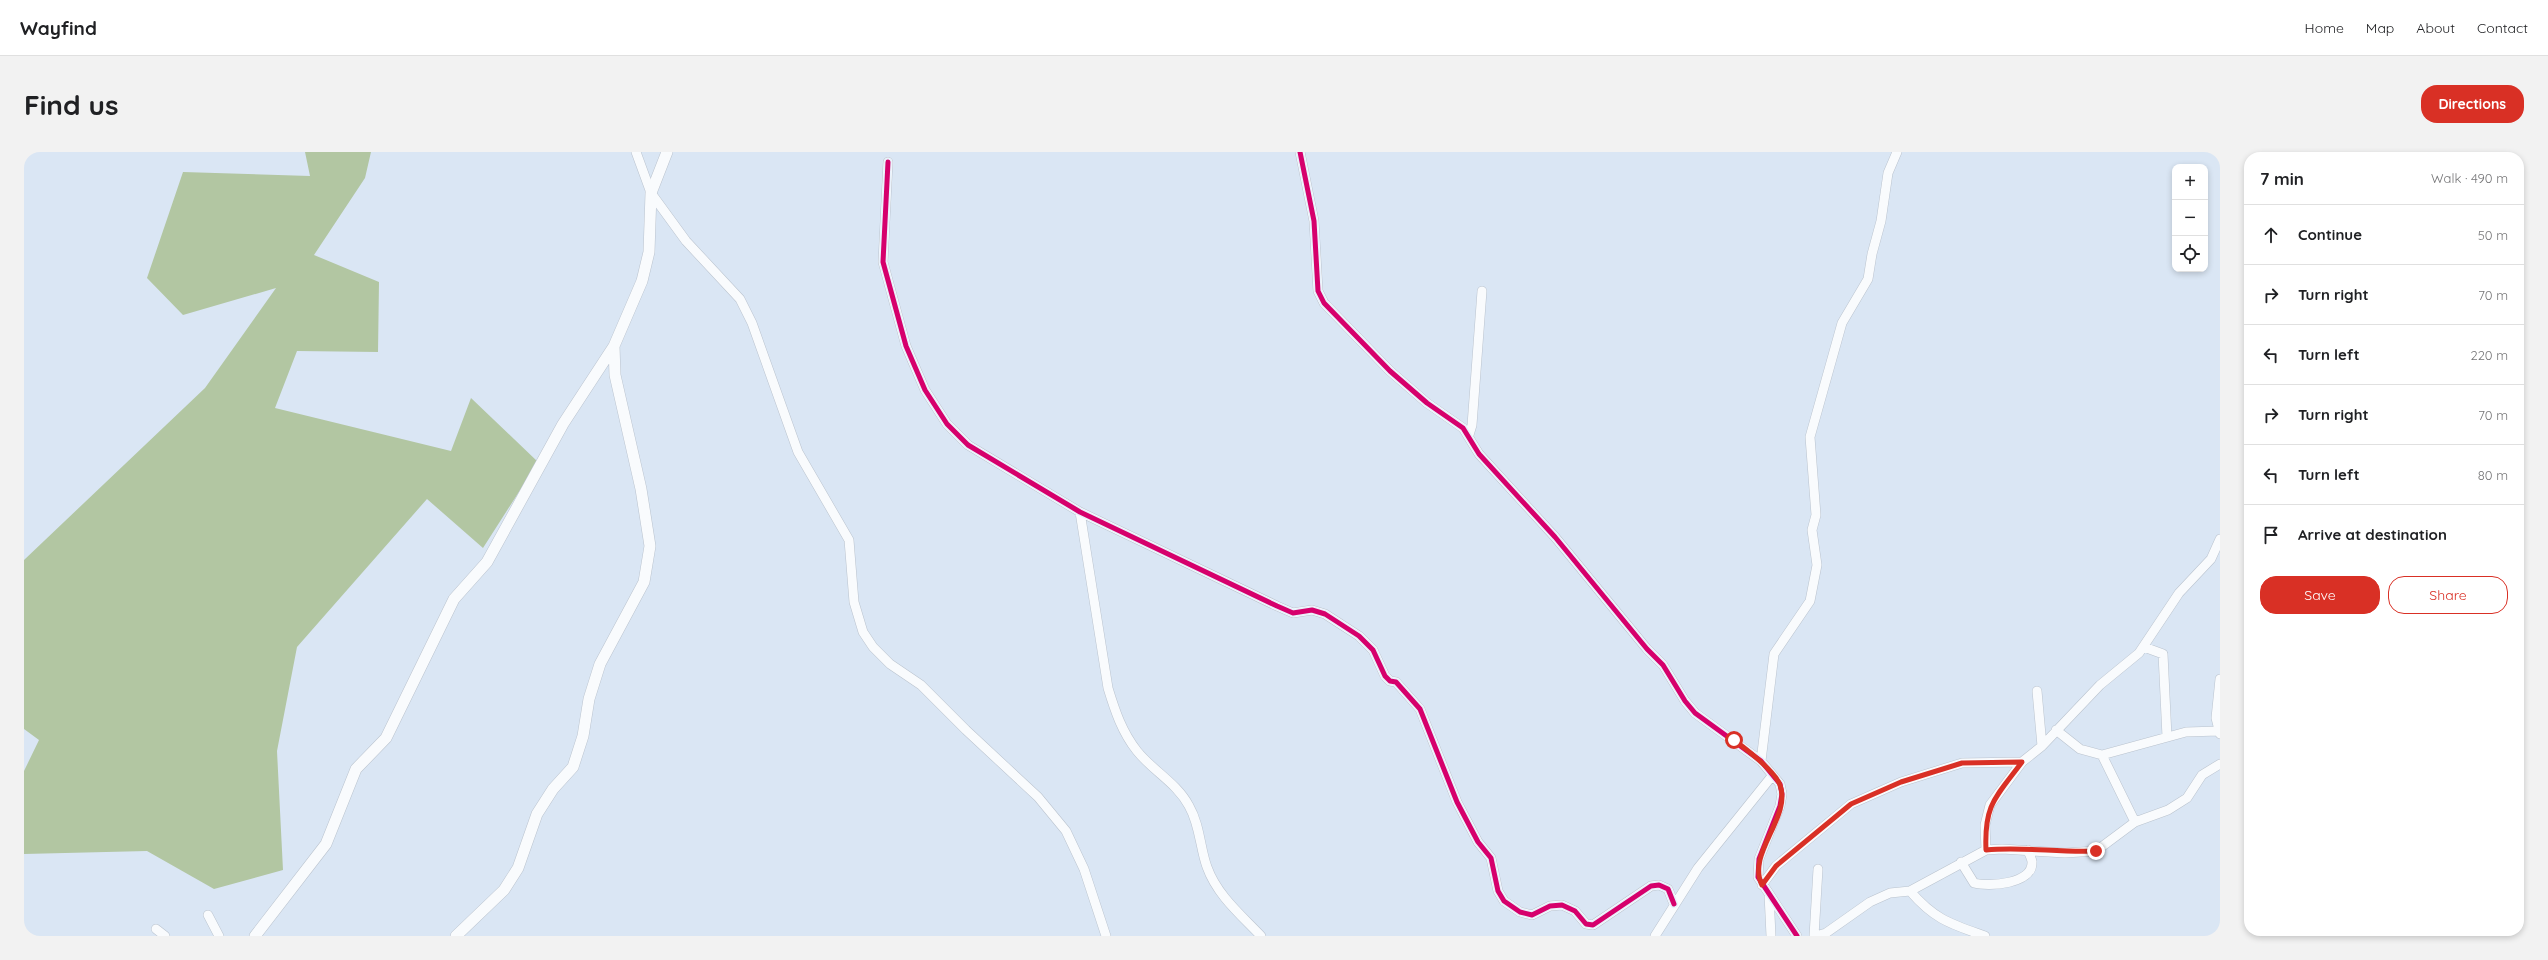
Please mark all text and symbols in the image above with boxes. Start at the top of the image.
text: Wayfind [20,16,97,40]
text: Home [2305,19,2344,37]
text: Map [2366,19,2394,37]
text: About [2416,19,2455,37]
text: Contact [2477,19,2528,37]
button: Directions [2421,85,2524,123]
text: Find us [24,87,118,122]
map controls [2172,164,2208,272]
button: + [2172,164,2208,200]
text: 7 min [2260,168,2304,189]
text: Walk · 490 m [2431,170,2508,186]
button: − [2172,200,2208,236]
icon: ahead [2260,224,2282,246]
text: Continue [2298,225,2362,244]
text: 50 m [2478,227,2508,243]
button: locate [2172,236,2208,272]
icon: right [2260,284,2282,306]
text: Turn right [2298,285,2369,304]
text: 70 m [2478,287,2508,303]
icon: left [2260,344,2282,366]
text: Turn left [2298,345,2360,364]
text: 220 m [2470,347,2508,363]
icon: right [2260,404,2282,426]
text: Turn right [2298,405,2369,424]
text: 70 m [2478,407,2508,423]
icon: left [2260,464,2282,486]
text: Turn left [2298,465,2360,484]
text: 80 m [2478,467,2508,483]
icon: arrive [2260,524,2282,546]
text: Arrive at destination [2298,525,2447,544]
button: Save [2260,576,2380,614]
button: Share [2388,576,2508,614]
route start [1725,731,1743,749]
route end [2087,842,2105,860]

